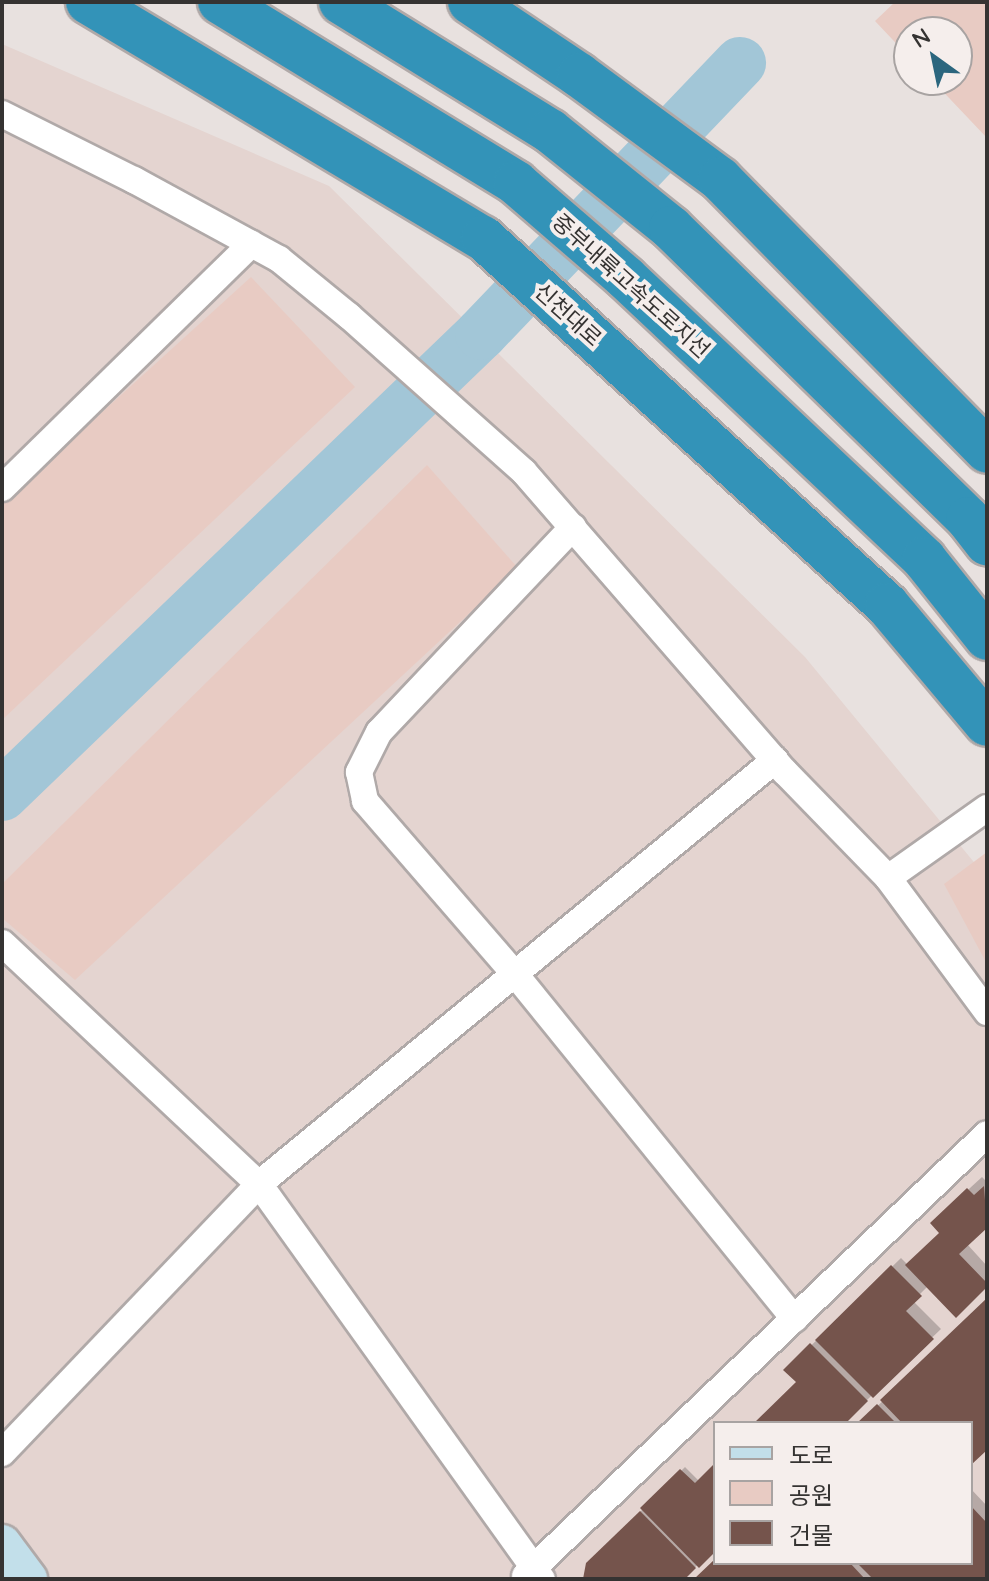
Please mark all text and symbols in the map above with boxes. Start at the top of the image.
north arrow [893,16,973,96]
text: N [907,21,935,54]
street label: 중부내륙고속도로지선 [547,208,715,364]
street label: 신천대로 [529,278,607,352]
legend [713,1421,973,1565]
text: 도로 [789,1440,833,1470]
text: 공원 [789,1480,833,1510]
text: 건물 [789,1520,833,1550]

